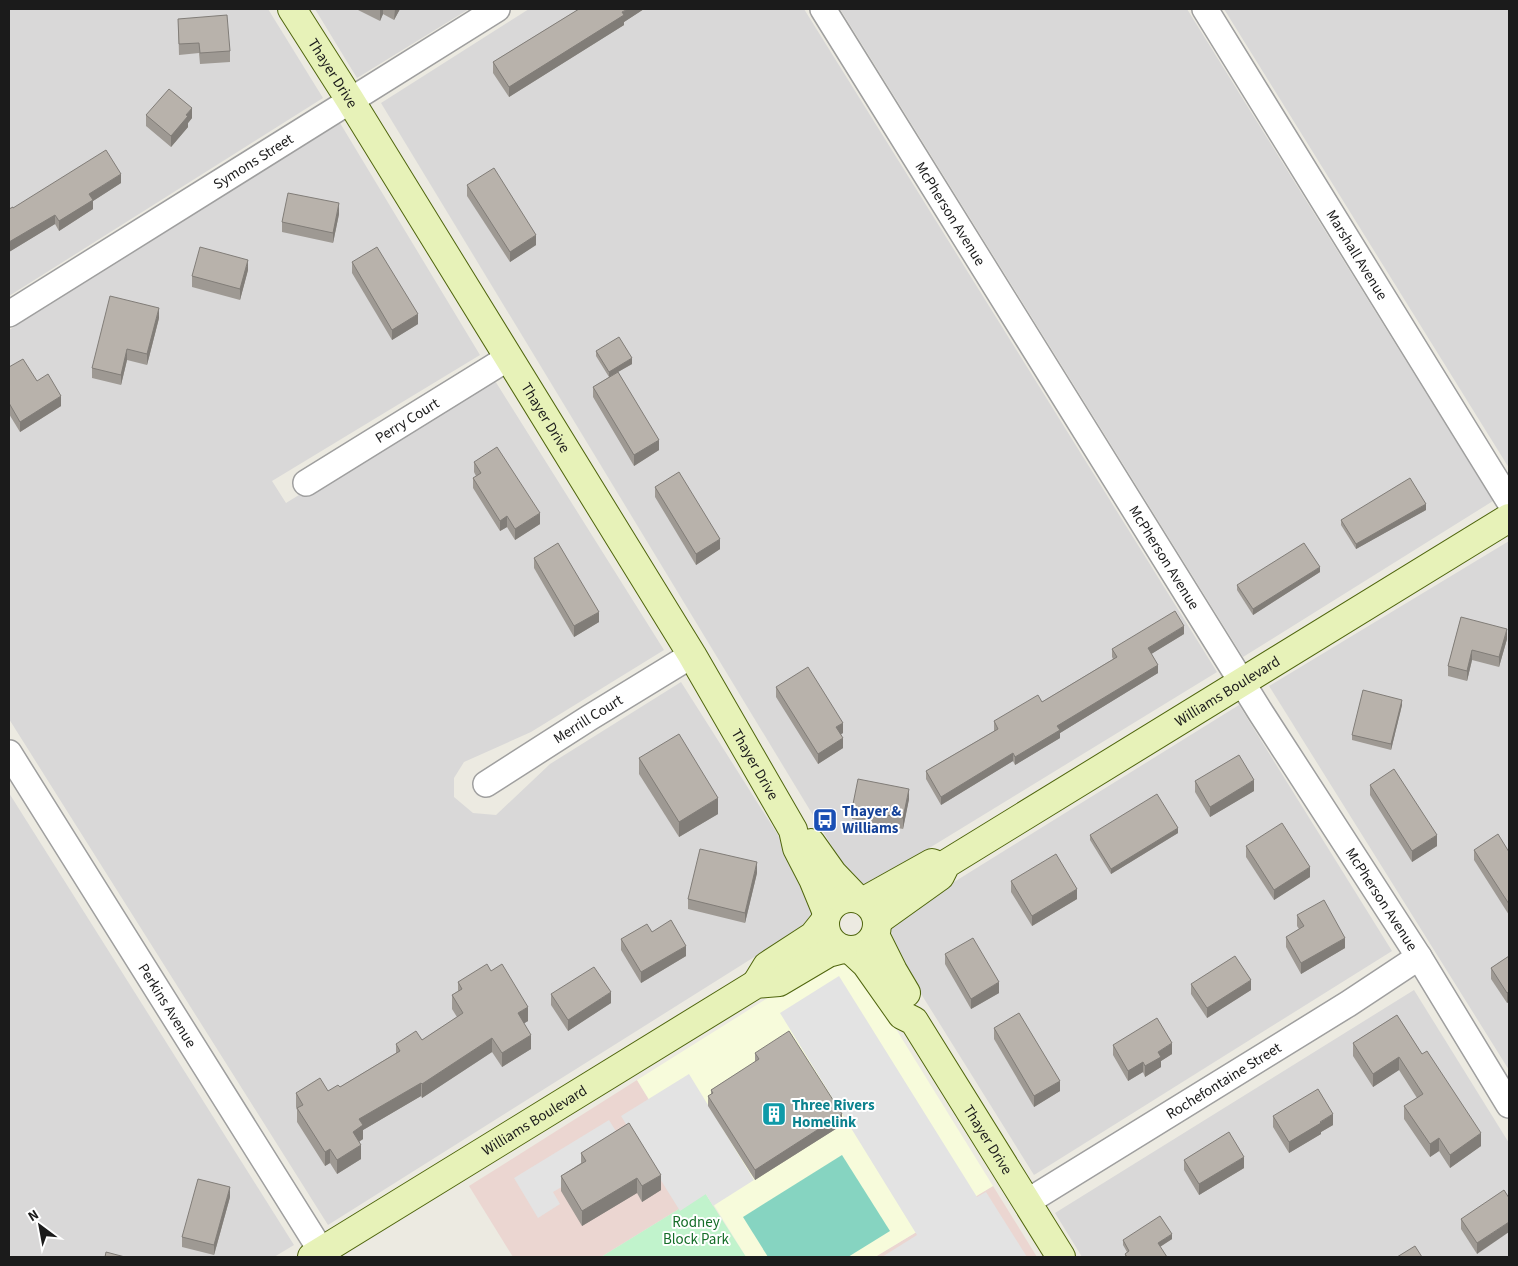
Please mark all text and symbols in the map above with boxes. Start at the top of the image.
street label: Thayer Drive [303,34,363,112]
street label: Symons Street [209,128,297,194]
street label: McPherson Avenue [910,158,991,270]
street label: Marshall Avenue [1321,206,1393,304]
street label: Thayer Drive [516,378,575,457]
street label: Perry Court [371,393,443,448]
street label: McPherson Avenue [1124,501,1205,614]
street label: Williams Boulevard [1171,651,1284,732]
street label: Merrill Court [549,689,627,749]
street label: Thayer Drive [726,725,784,804]
place label: Thayer & Williams [842,801,901,839]
bus stop icon: Thayer & Williams [812,807,838,833]
street label: McPherson Avenue [1340,844,1423,955]
street label: Perkins Avenue [133,959,202,1052]
street label: Rochefontaine Street [1162,1037,1285,1124]
street label: Williams Boulevard [478,1080,591,1161]
place label: Three Rivers Homelink [792,1095,875,1133]
street label: Thayer Drive [958,1100,1018,1179]
building icon: Three Rivers Homelink [761,1101,787,1127]
north arrow [15,1201,65,1251]
text: N [24,1205,43,1227]
park label: Rodney Block Park [663,1212,730,1250]

